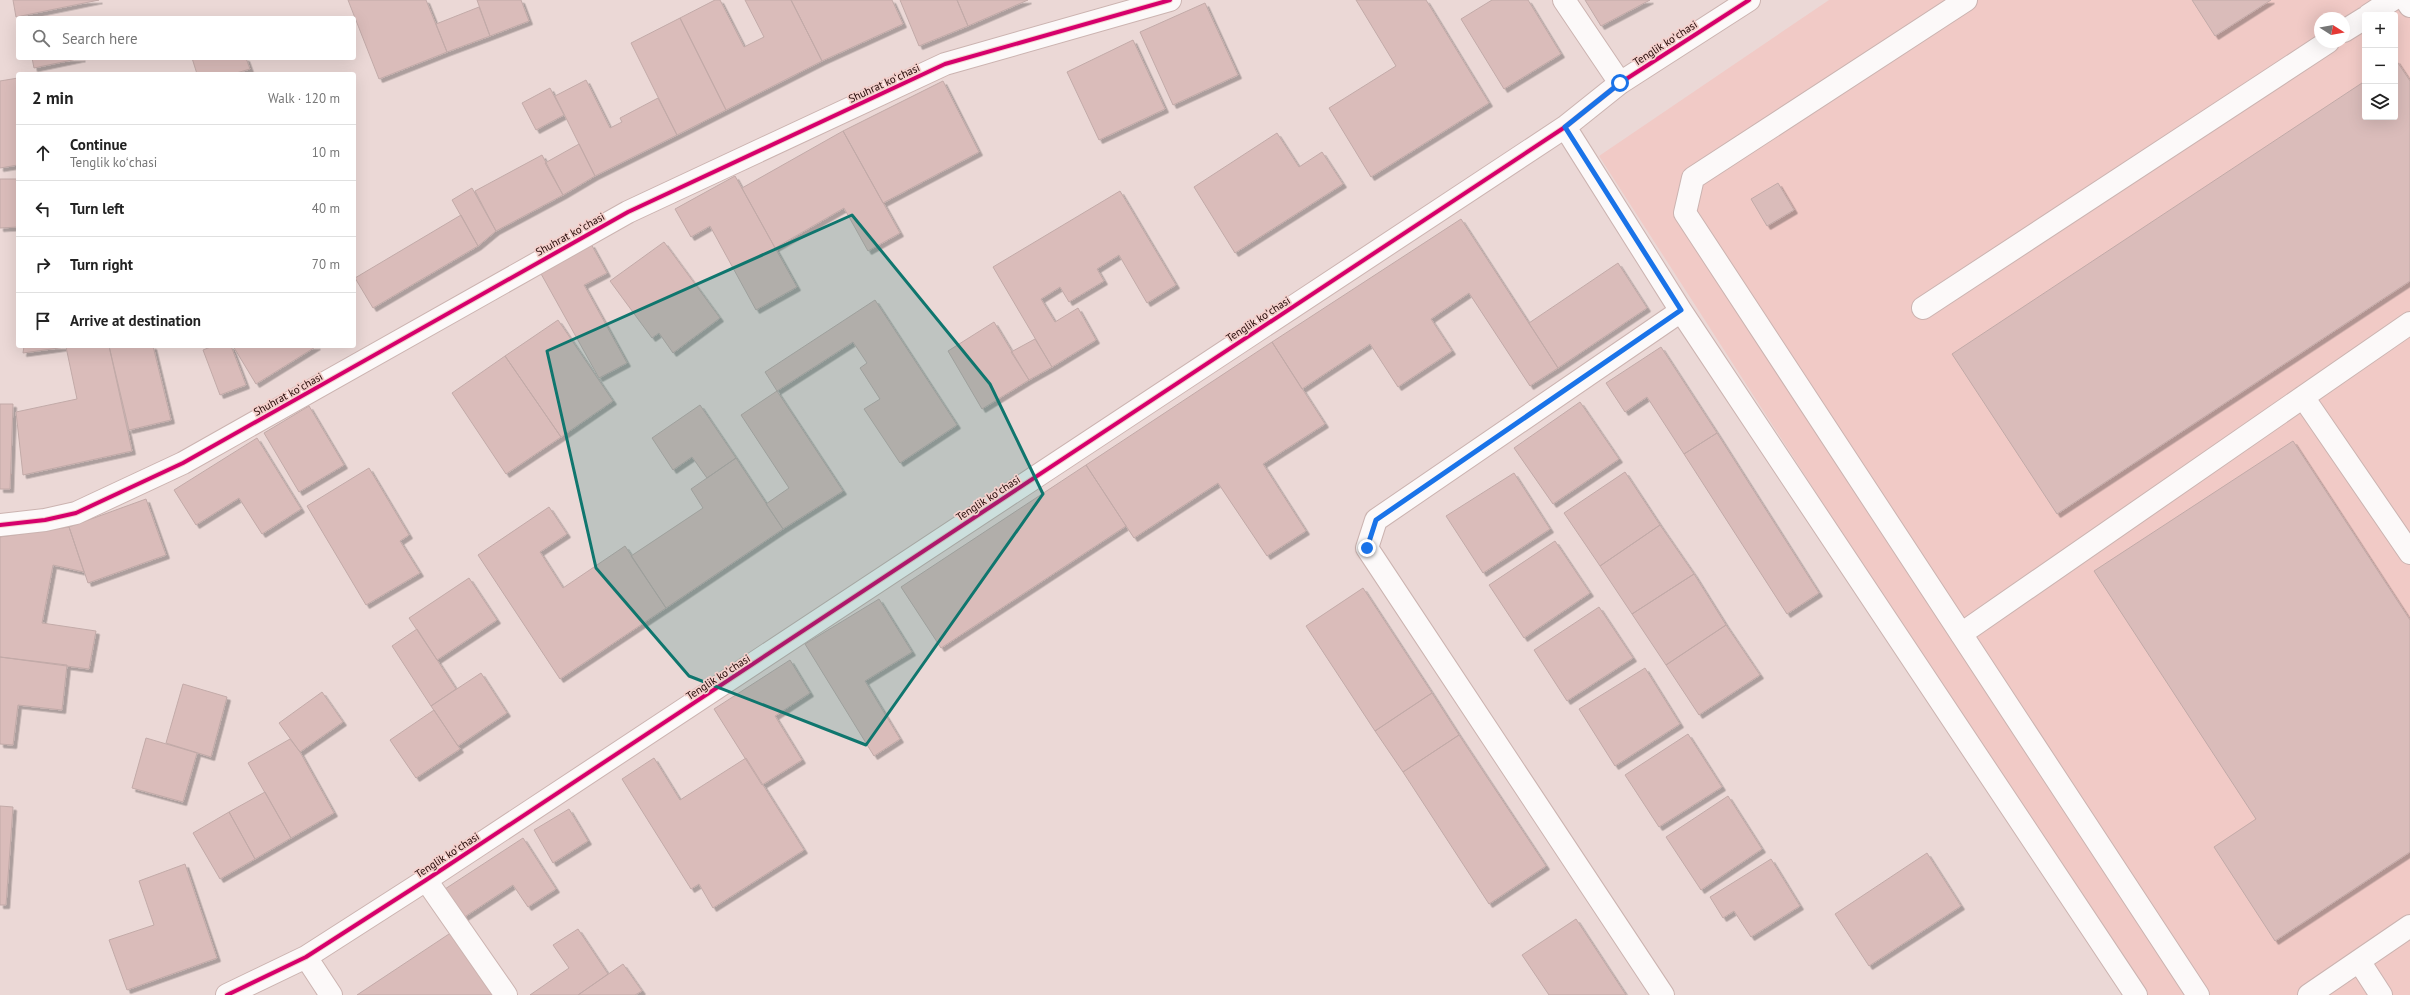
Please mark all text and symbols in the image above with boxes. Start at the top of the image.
north arrow [2314,12,2350,48]
map controls [2362,12,2398,120]
button: + [2362,12,2398,48]
search box [16,16,356,60]
street label: Tenglik koʻchasi [1630,17,1700,69]
icon: search [30,27,52,49]
text: Search here [62,29,138,48]
button: − [2362,48,2398,84]
street label: Shuhrat koʻchasi [846,60,922,106]
route start [1611,74,1629,92]
button: layers [2362,84,2398,120]
text: 2 min [32,87,73,109]
text: Walk · 120 m [268,90,340,107]
text: Continue [70,135,127,154]
icon: ahead [32,142,54,164]
text: 10 m [312,144,340,161]
text: Tenglik koʻchasi [70,154,157,171]
icon: left [32,198,54,220]
text: Turn left [70,199,124,218]
text: 40 m [312,200,340,217]
street label: Shuhrat koʻchasi [533,209,607,259]
icon: right [32,254,54,276]
text: Turn right [70,255,133,274]
text: 70 m [312,256,340,273]
street label: Tenglik koʻchasi [1223,293,1293,345]
icon: arrive [32,310,54,332]
text: Arrive at destination [70,311,201,330]
street label: Shuhrat koʻchasi [251,369,325,419]
street label: Tenglik koʻchasi [953,472,1023,524]
route end [1358,539,1376,557]
street label: Tenglik koʻchasi [683,651,753,703]
street label: Tenglik koʻchasi [412,829,482,881]

